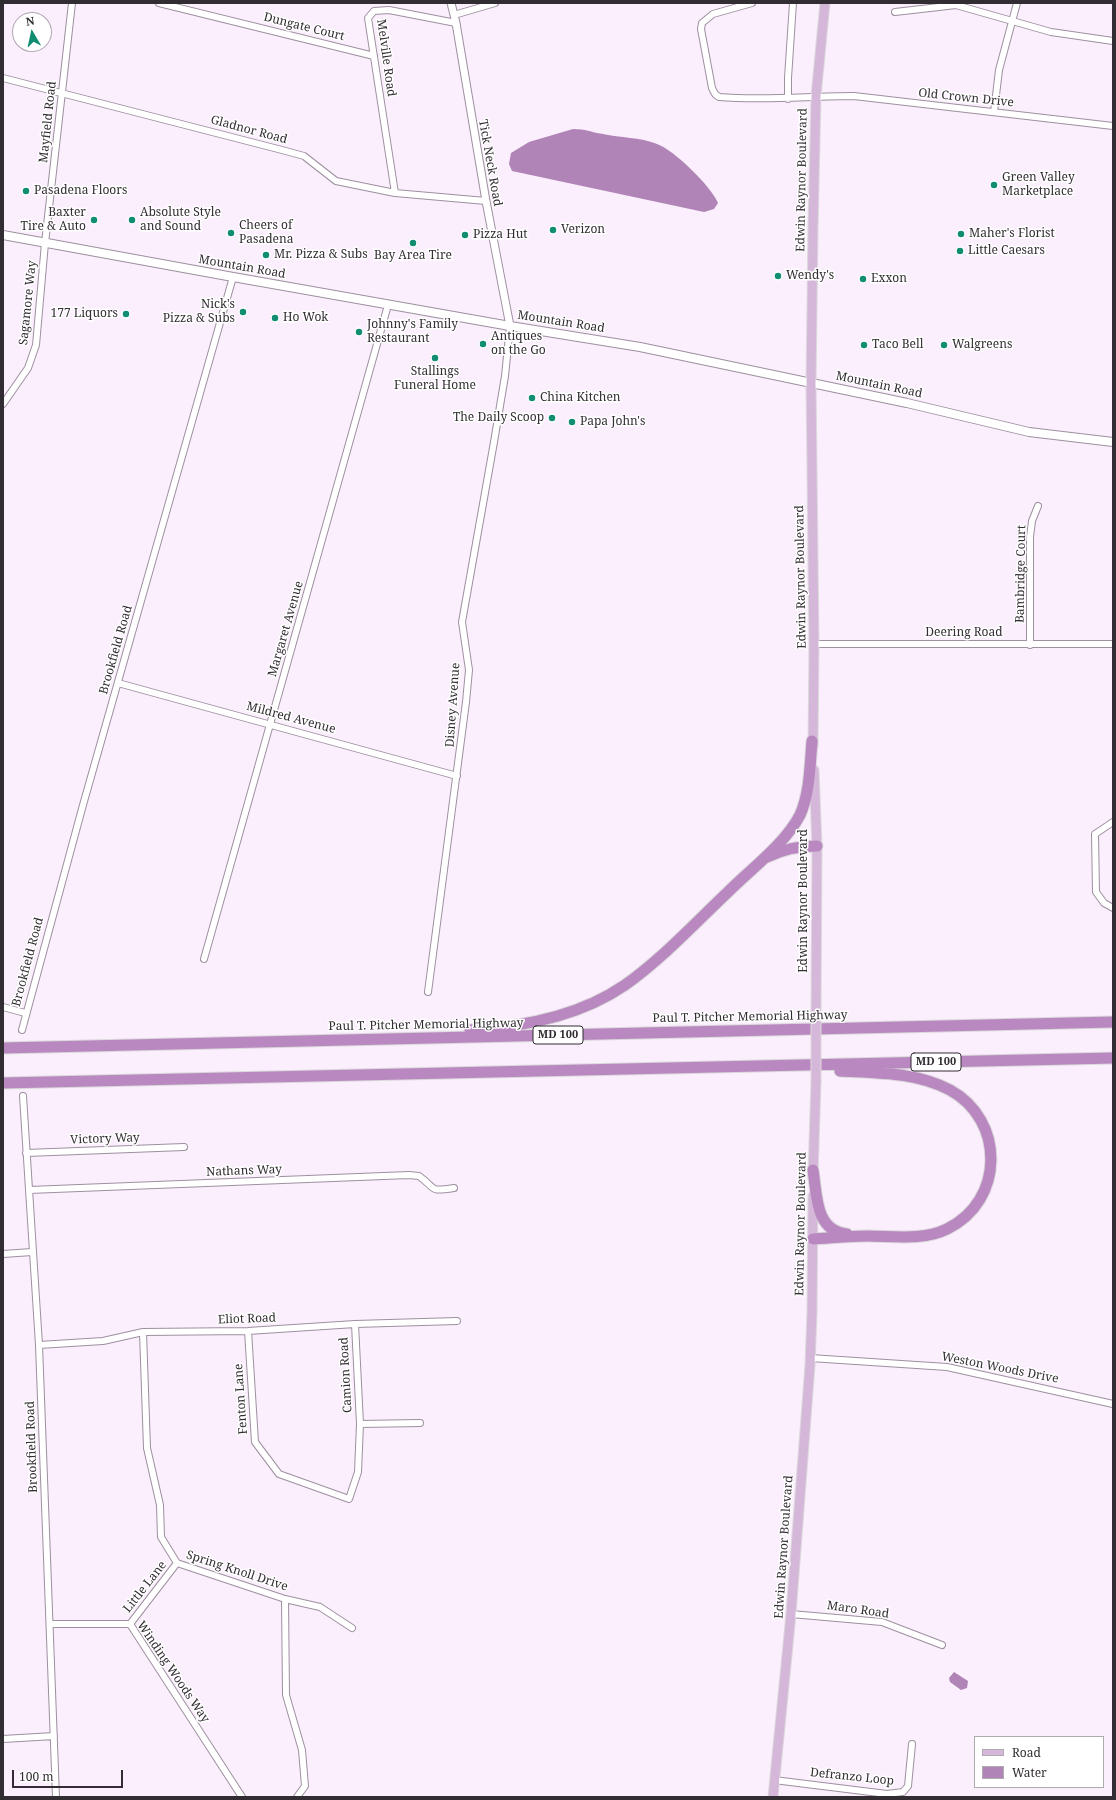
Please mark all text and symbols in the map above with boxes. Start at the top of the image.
street label: Dungate Court [262,10,346,44]
north arrow [12,12,52,52]
text: N [25,13,36,29]
street label: Melville Road [373,18,399,98]
street label: Mayfield Road [37,80,59,164]
street label: Old Crown Drive [918,86,1014,110]
street label: Edwin Raynor Boulevard [794,108,810,252]
street label: Gladnor Road [209,113,289,147]
street label: Tick Neck Road [475,119,505,207]
place label: Green Valley Marketplace [1002,171,1075,199]
marker: Green Valley Marketplace [989,180,999,190]
place label: Pasadena Floors [34,184,127,198]
marker: Pasadena Floors [21,186,31,196]
place label: Baxter Tire & Auto [21,206,86,234]
place label: Absolute Style and Sound [140,206,221,234]
marker: Baxter Tire & Auto [89,215,99,225]
marker: Absolute Style and Sound [127,215,137,225]
place label: Cheers of Pasadena [239,219,293,247]
place label: Verizon [561,223,605,237]
marker: Verizon [548,225,558,235]
place label: Maher's Florist [969,227,1055,241]
marker: Cheers of Pasadena [226,228,236,238]
place label: Pizza Hut [473,228,528,242]
marker: Maher's Florist [956,229,966,239]
marker: Pizza Hut [460,230,470,240]
marker: Bay Area Tire [408,238,418,248]
place label: Little Caesars [968,244,1045,258]
marker: Little Caesars [955,246,965,256]
place label: Mr. Pizza & Subs [274,248,368,262]
place label: Bay Area Tire [374,249,452,263]
marker: Mr. Pizza & Subs [261,250,271,260]
street label: Mountain Road [197,252,287,282]
street label: Sagamore Way [16,260,40,346]
place label: Wendy's [786,269,834,283]
marker: Wendy's [773,271,783,281]
place label: Exxon [871,272,907,286]
marker: Exxon [858,274,868,284]
place label: Nick's Pizza & Subs [163,298,235,326]
place label: 177 Liquors [50,307,118,321]
marker: Nick's Pizza & Subs [238,307,248,317]
street label: Mountain Road [516,308,606,336]
marker: 177 Liquors [121,309,131,319]
place label: Ho Wok [283,311,328,325]
marker: Ho Wok [270,313,280,323]
place label: Johnny's Family Restaurant [367,318,458,346]
marker: Johnny's Family Restaurant [354,327,364,337]
place label: Antiques on the Go [491,330,546,358]
place label: Taco Bell [872,338,923,352]
place label: Walgreens [952,338,1012,352]
marker: Antiques on the Go [478,339,488,349]
marker: Taco Bell [859,340,869,350]
marker: Walgreens [939,340,949,350]
marker: Stallings Funeral Home [430,353,440,363]
place label: Stallings Funeral Home [394,365,476,393]
street label: Mountain Road [834,369,924,401]
place label: China Kitchen [540,391,621,405]
marker: China Kitchen [527,393,537,403]
place label: The Daily Scoop [453,411,544,425]
marker: The Daily Scoop [547,413,557,423]
place label: Papa John's [580,415,645,429]
marker: Papa John's [567,417,577,427]
street label: Edwin Raynor Boulevard [793,505,809,649]
street label: Bambridge Court [1013,525,1029,623]
street label: Margaret Avenue [265,579,307,679]
street label: Brookfield Road [96,604,136,696]
street label: Deering Road [925,626,1003,640]
street label: Disney Avenue [443,662,463,748]
street label: Mildred Avenue [245,699,337,737]
street label: Edwin Raynor Boulevard [797,829,811,973]
street label: Brookfield Road [9,916,47,1008]
street label: Paul T. Pitcher Memorial Highway [652,1008,848,1026]
street label: Paul T. Pitcher Memorial Highway [328,1016,524,1034]
road number: MD 100 [533,1026,583,1044]
road number: MD 100 [911,1053,961,1071]
street label: Victory Way [70,1131,140,1147]
street label: Edwin Raynor Boulevard [793,1152,809,1296]
street label: Nathans Way [206,1162,282,1180]
street label: Eliot Road [218,1311,276,1327]
street label: Camion Road [337,1337,355,1413]
street label: Weston Woods Drive [940,1350,1060,1386]
street label: Fenton Lane [231,1363,251,1435]
street label: Brookfield Road [23,1401,41,1493]
street label: Edwin Raynor Boulevard [772,1475,796,1619]
street label: Spring Knoll Drive [184,1548,290,1594]
street label: Little Lane [120,1558,170,1616]
street label: Maro Road [826,1599,890,1621]
street label: Winding Woods Way [134,1619,212,1725]
legend [974,1736,1104,1788]
text: Road [1012,1744,1041,1761]
scale bar [14,1762,125,1788]
text: Water [1012,1764,1047,1781]
street label: Defranzo Loop [809,1765,895,1789]
text: 100 m [19,1768,54,1785]

